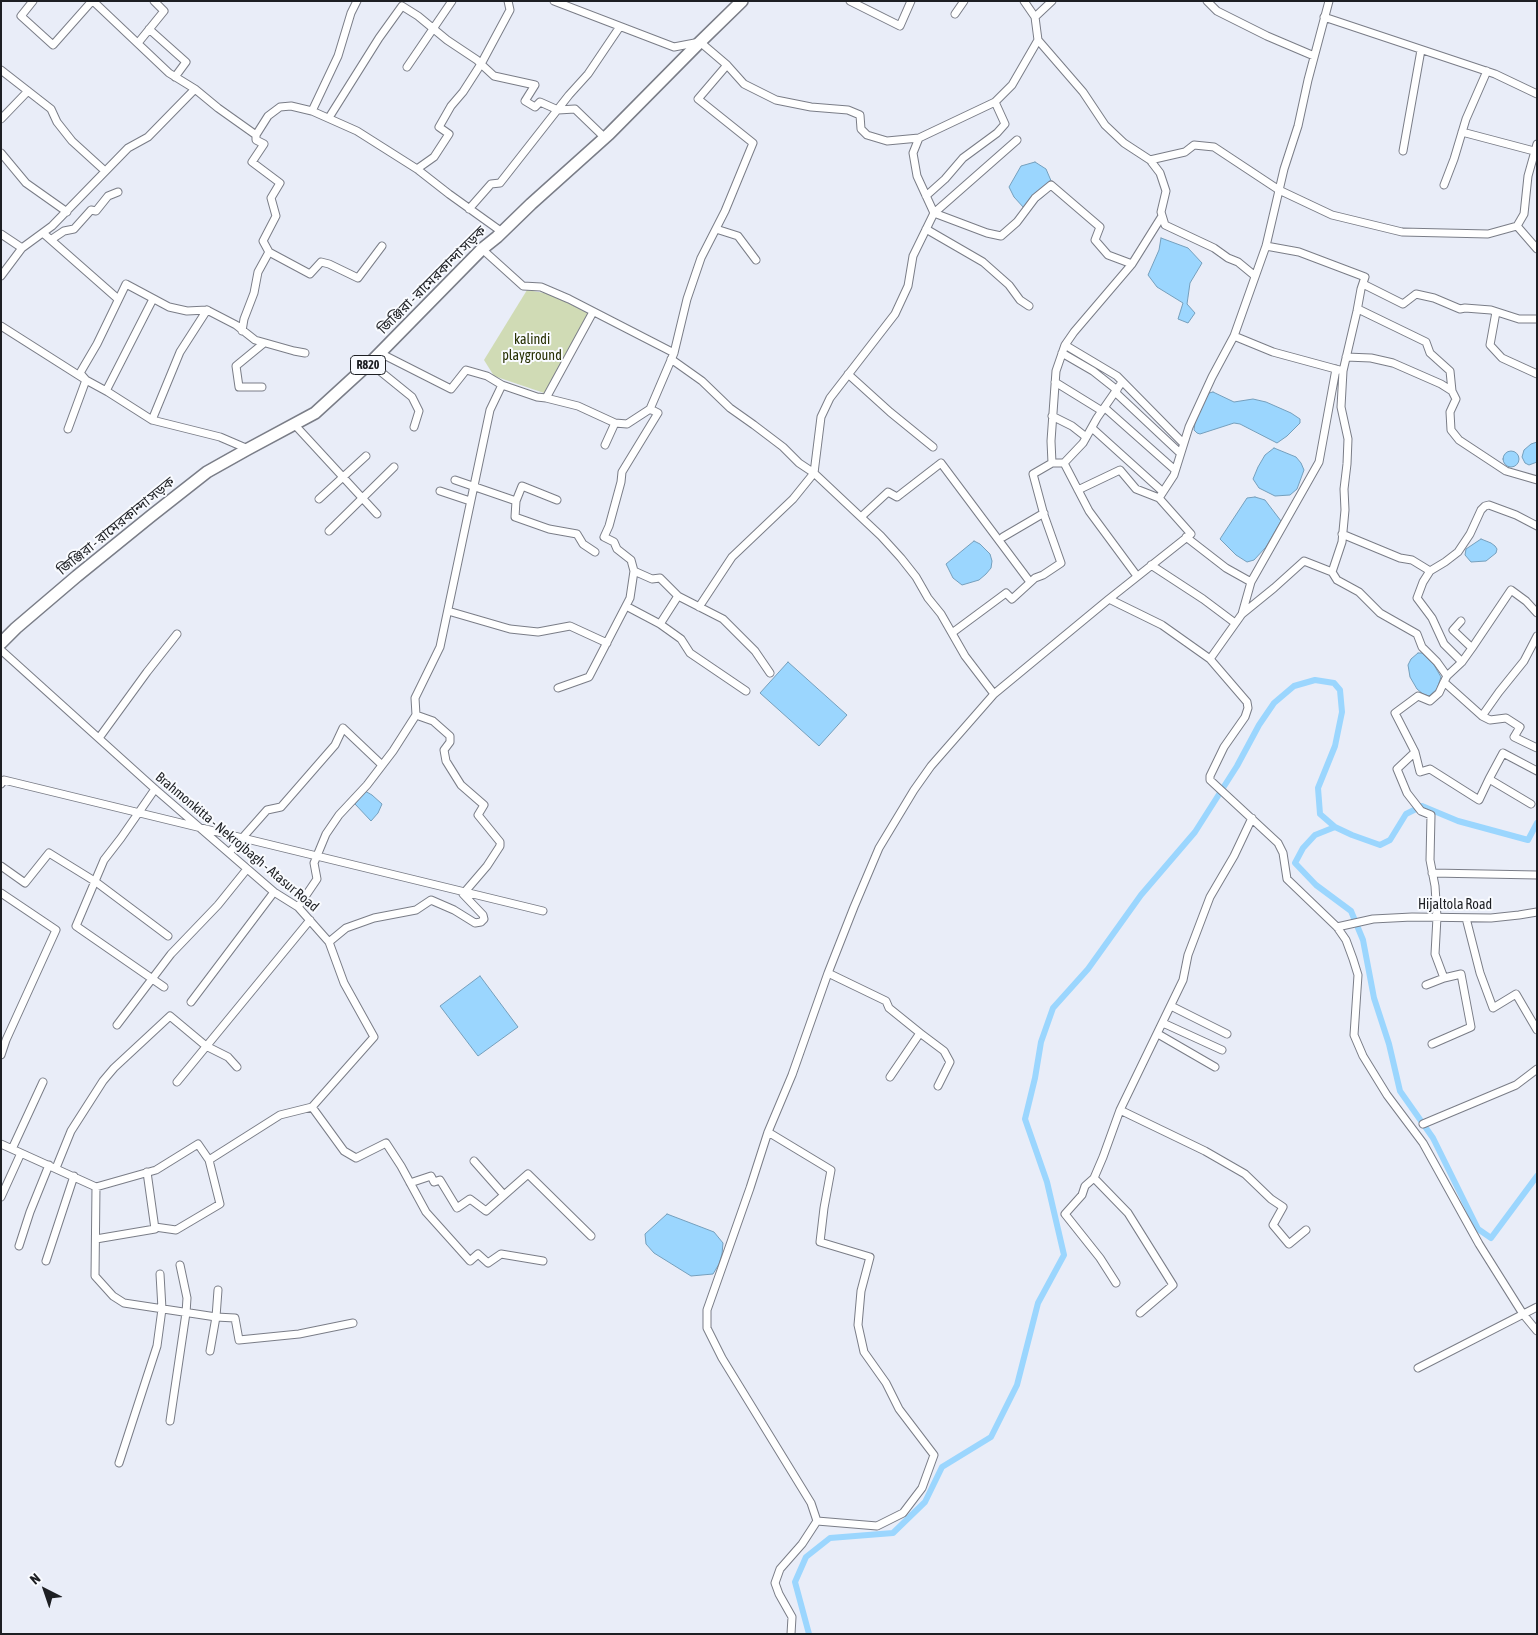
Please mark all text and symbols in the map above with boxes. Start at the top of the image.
street label: জিঞ্জিরা - রামেরকান্দা সড়ক [374,222,490,338]
park label: kalindi playground [502,332,562,364]
road number: R820 [350,356,386,374]
street label: জিঞ্জিরা - রামেরকান্দা সড়ক [54,473,178,579]
street label: Brahmonkitta - Nekrojbagh - Atasur Road [152,769,322,915]
street label: Hijaltola Road [1418,897,1492,913]
north arrow [20,1565,70,1615]
text: N [27,1570,44,1587]

